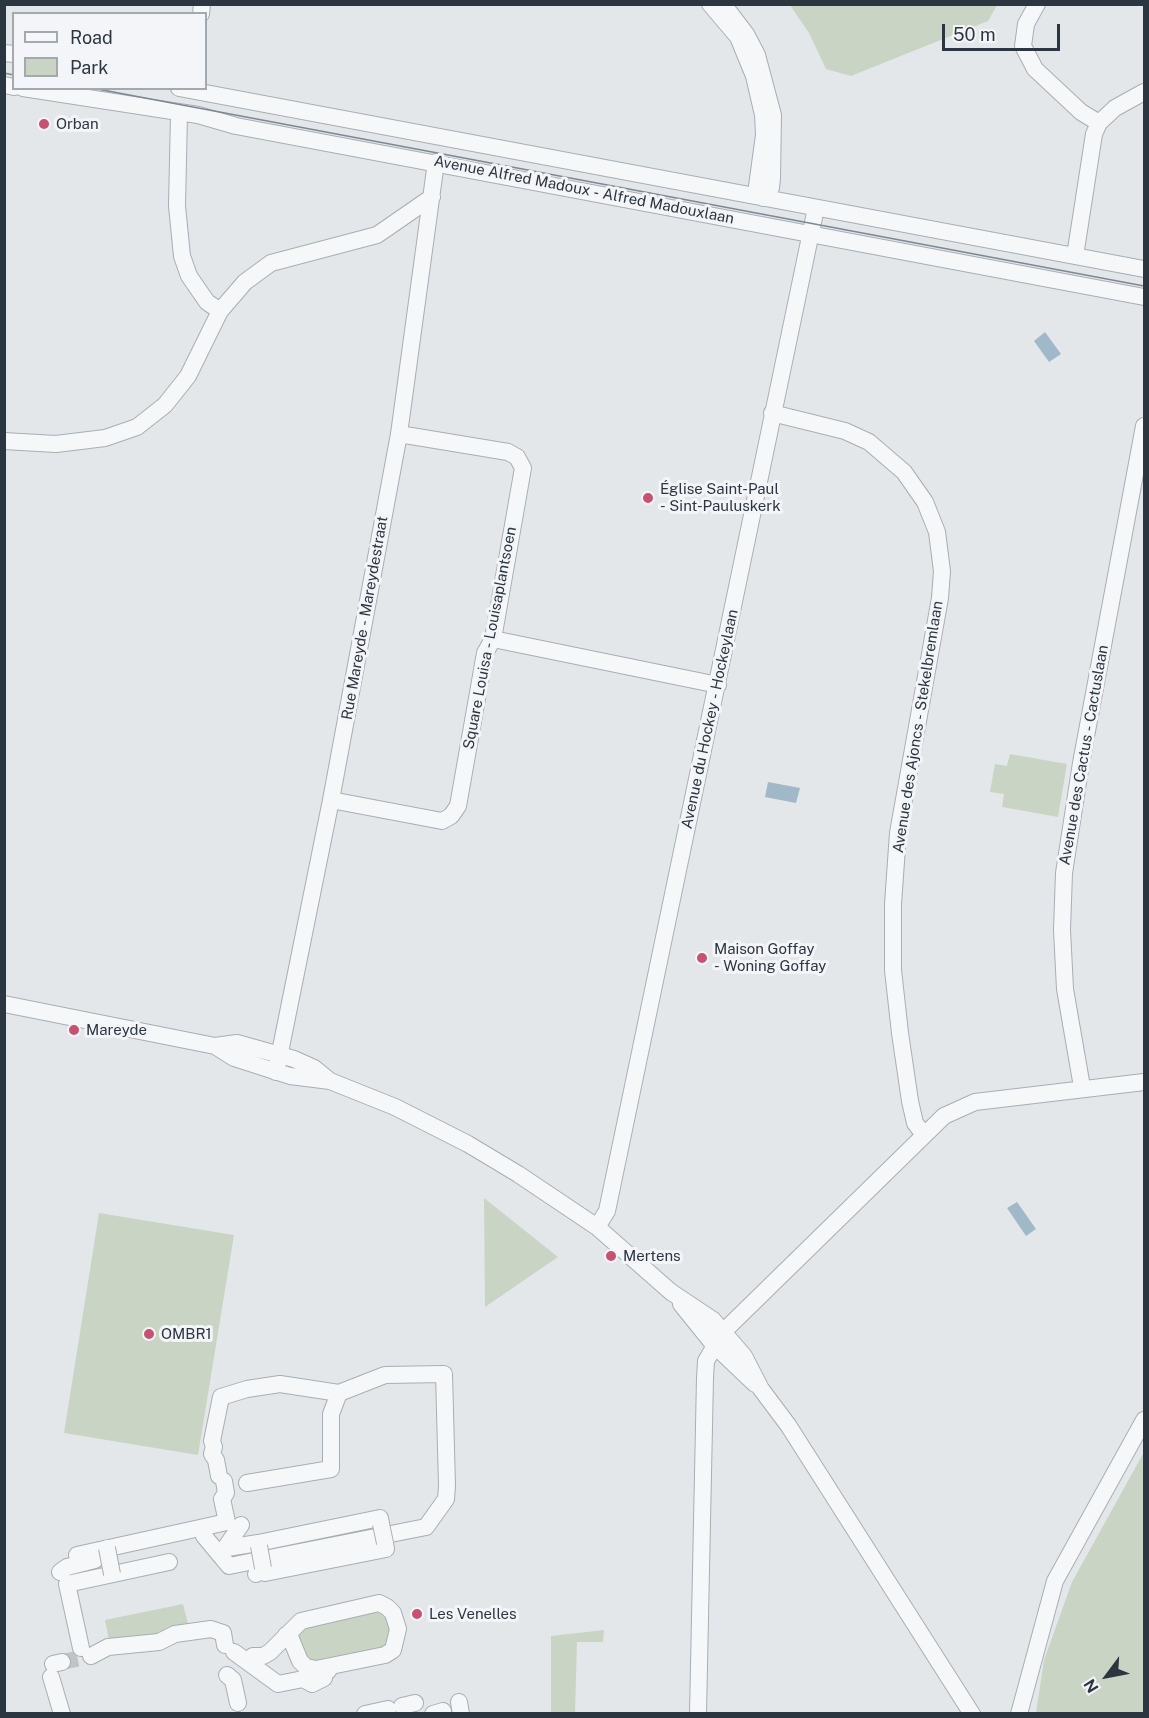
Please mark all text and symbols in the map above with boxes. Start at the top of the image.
legend [12,12,207,90]
scale bar [945,12,1064,50]
text: 50 m [953,24,996,45]
text: Road [70,27,113,48]
text: Park [70,57,108,78]
place label: Orban [56,115,99,133]
marker: Orban [37,117,51,131]
street label: Avenue Alfred Madoux - Alfred Madouxlaan [432,152,736,228]
place label: Église Saint-Paul - Sint-Pauluskerk [660,480,781,515]
marker: Église Saint-Paul - Sint-Pauluskerk [641,491,655,505]
street label: Rue Mareyde - Mareydestraat [338,515,392,721]
street label: Square Louisa - Louisaplantsoen [460,525,520,751]
street label: Avenue des Ajoncs - Stekelbremlaan [889,600,947,854]
street label: Avenue du Hockey - Hockeylaan [678,608,742,830]
street label: Avenue des Cactus - Cactuslaan [1056,644,1112,866]
place label: Maison Goffay - Woning Goffay [714,940,826,975]
marker: Maison Goffay - Woning Goffay [695,951,709,965]
place label: Mareyde [86,1021,147,1039]
marker: Mareyde [67,1023,81,1037]
place label: Mertens [623,1247,681,1265]
marker: Mertens [604,1249,618,1263]
place label: OMBR1 [161,1325,212,1343]
marker: OMBR1 [142,1327,156,1341]
place label: Les Venelles [429,1605,517,1623]
marker: Les Venelles [410,1607,424,1621]
north arrow [1077,1646,1137,1706]
text: N [1080,1675,1103,1696]

